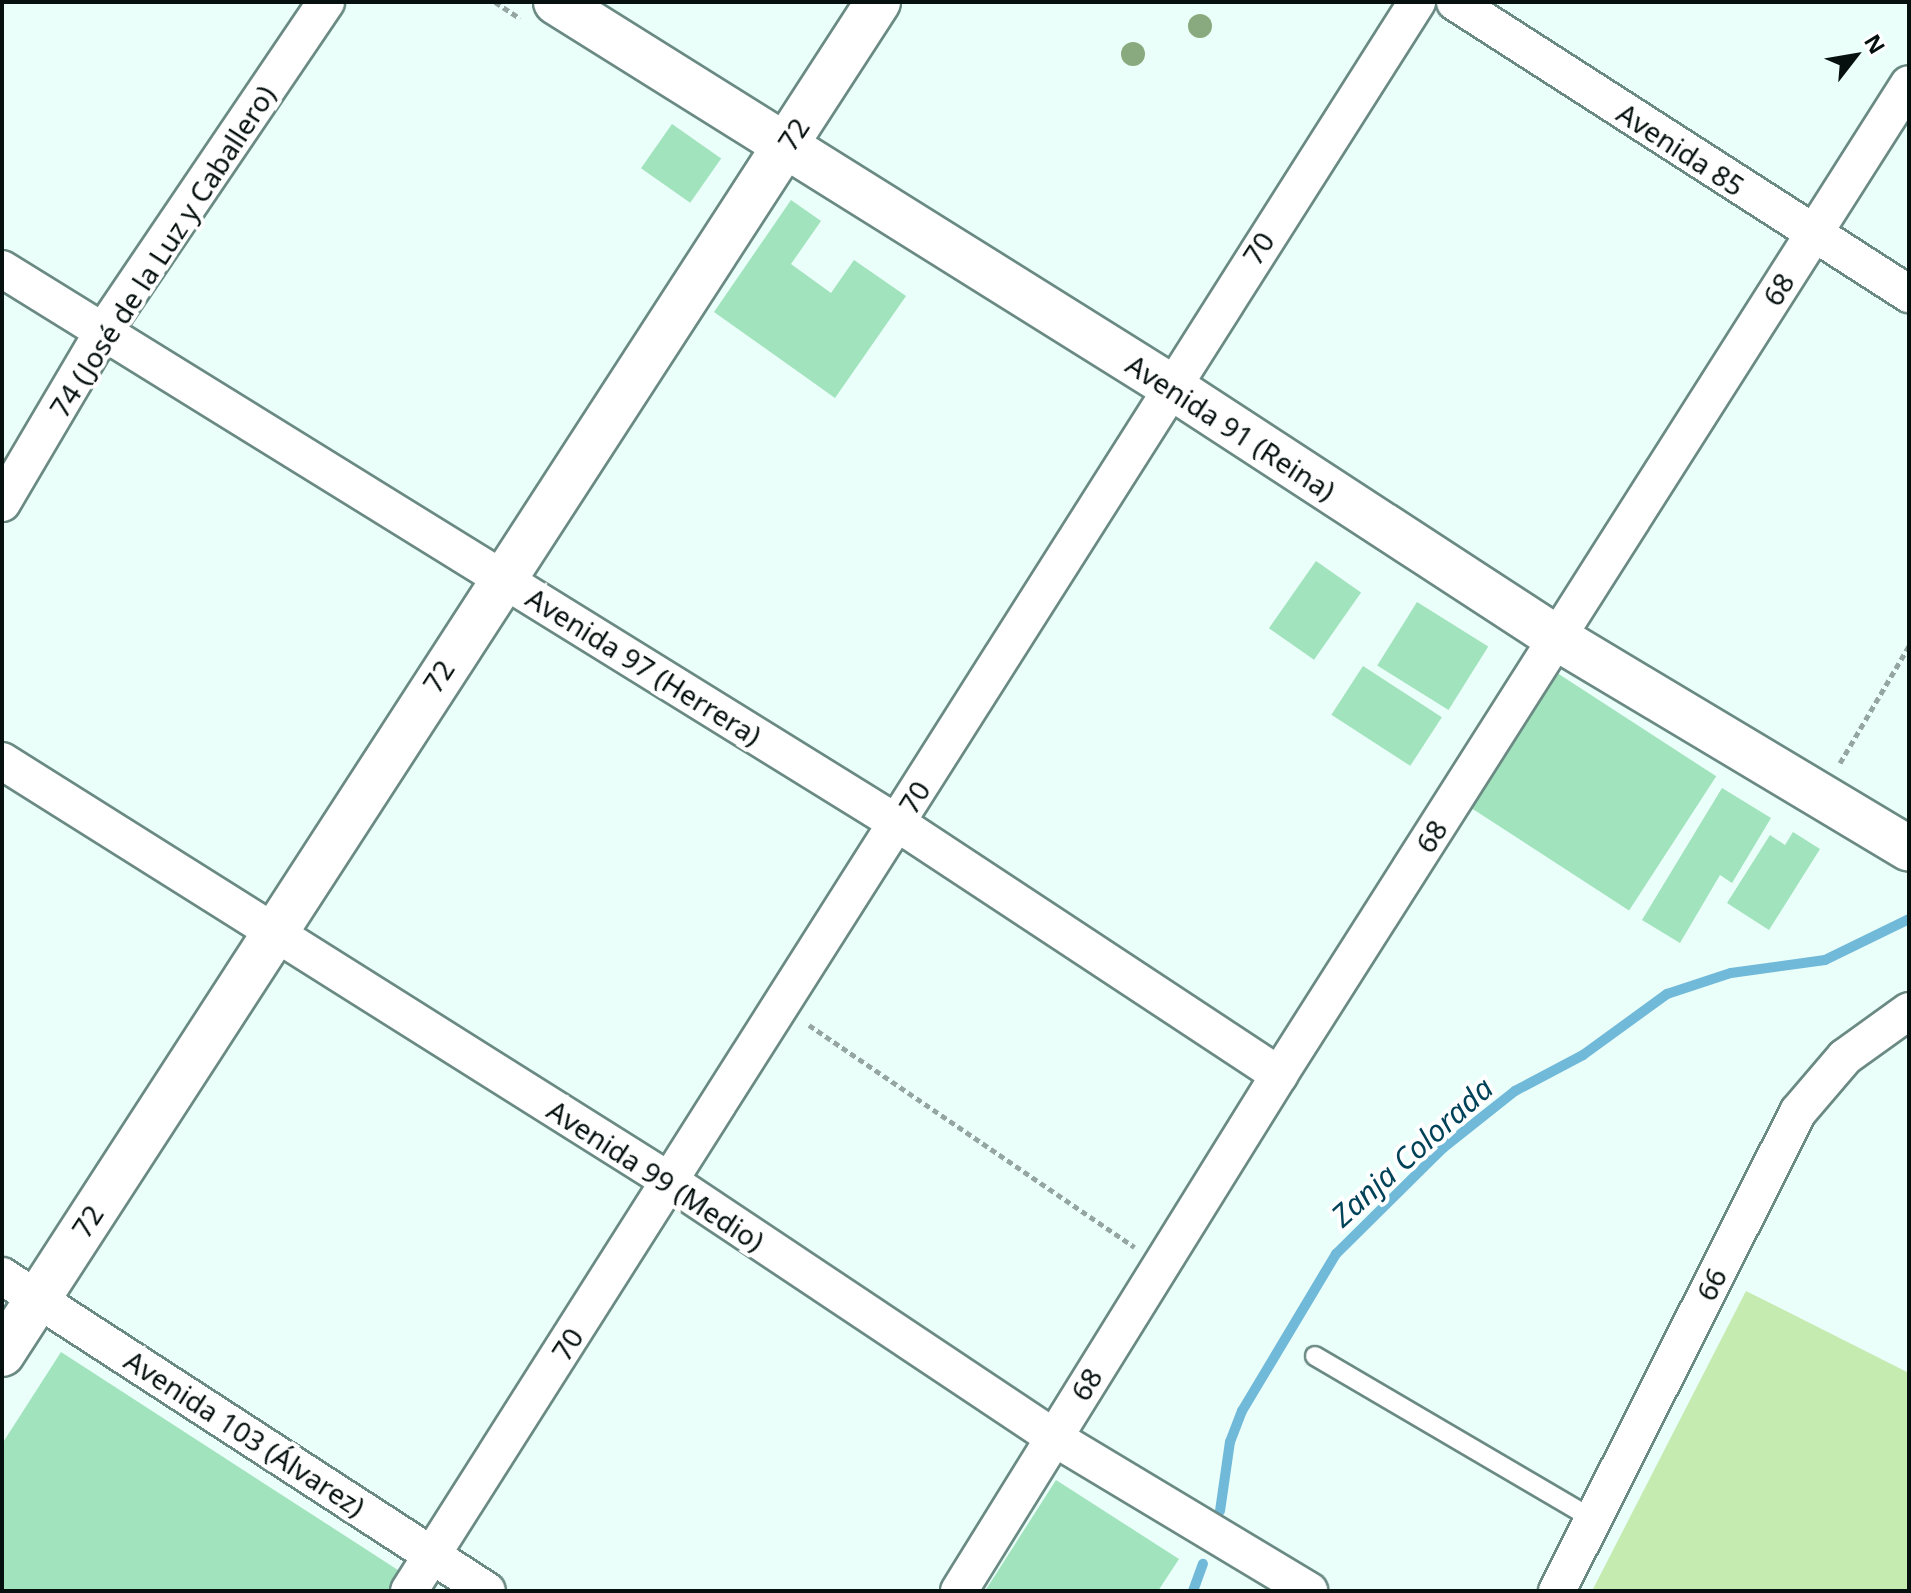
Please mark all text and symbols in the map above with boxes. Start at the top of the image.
north arrow [1815,16,1895,96]
text: N [1858,28,1893,59]
street label: 74 (José de la Luz y Caballero) [42,79,282,423]
street label: Avenida 85 [1611,96,1751,202]
street label: 72 [770,111,816,157]
street label: 70 [1235,225,1281,271]
street label: 68 [1755,267,1801,311]
street label: Avenida 91 (Reina) [1120,347,1342,507]
street label: Avenida 97 (Herrera) [520,580,768,752]
street label: 72 [415,653,461,699]
street label: 70 [891,775,937,819]
street label: 68 [1408,813,1454,859]
water label: Zanja Colorada [1324,1070,1500,1234]
street label: Avenida 99 (Medio) [541,1092,771,1258]
street label: 72 [64,1198,110,1244]
street label: 66 [1689,1262,1733,1306]
street label: 70 [544,1321,590,1367]
street label: Avenida 103 (Álvarez) [119,1343,371,1523]
street label: 68 [1063,1362,1109,1406]

